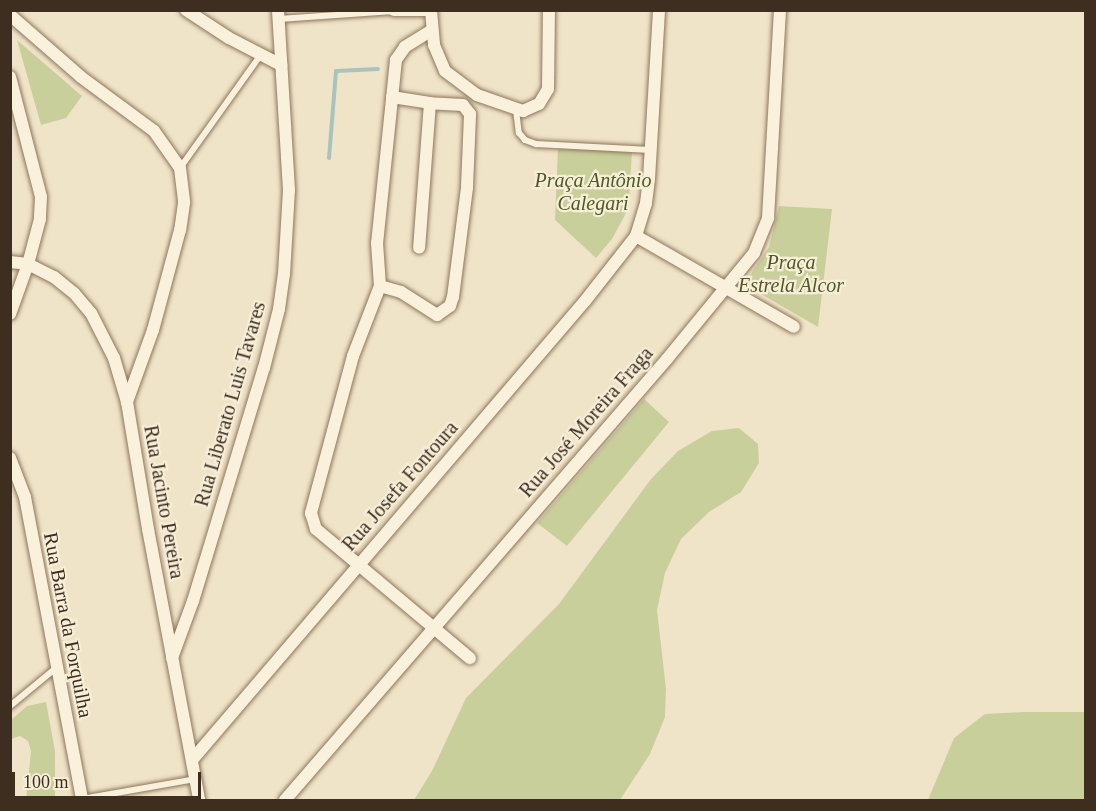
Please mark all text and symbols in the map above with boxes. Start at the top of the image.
park label: Praça Antônio Calegari [534,169,652,216]
park label: Praça Estrela Alcor [738,250,844,297]
street label: Rua Liberato Luis Tavares [189,299,271,509]
street label: Rua José Moreira Fraga [514,342,658,502]
street label: Rua Josefa Fontoura [337,416,463,556]
street label: Rua Jacinto Pereira [139,423,189,581]
street label: Rua Barra da Forquilha [38,530,98,720]
scale bar [15,760,204,798]
text: 100 m [23,772,69,792]

